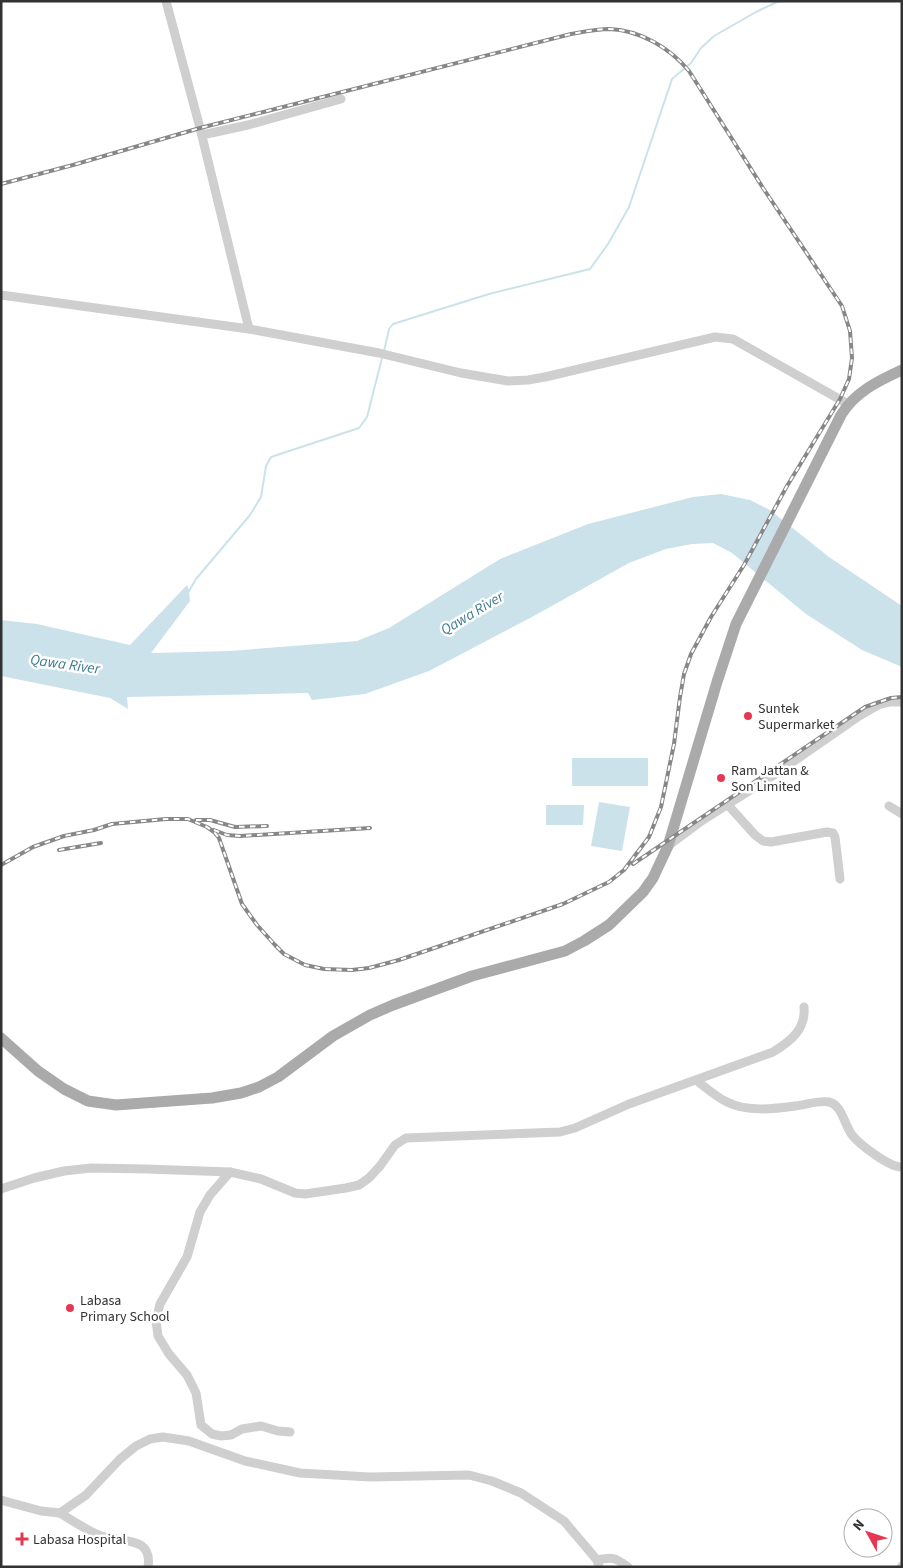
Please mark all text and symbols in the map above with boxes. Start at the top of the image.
water label: Qawa River [437,586,508,640]
water label: Qawa River [29,649,102,680]
place label: Suntek Supermarket [758,699,835,735]
marker: Suntek Supermarket [742,710,754,722]
place label: Ram Jattan & Son Limited [731,761,809,797]
marker: Ram Jattan & Son Limited [715,772,727,784]
place label: Labasa Primary School [80,1291,170,1327]
marker: Labasa Primary School [64,1302,76,1314]
north arrow [843,1508,893,1558]
text: N [848,1515,869,1535]
place label: Labasa Hospital [33,1530,126,1550]
marker: Labasa Hospital [15,1532,29,1546]

